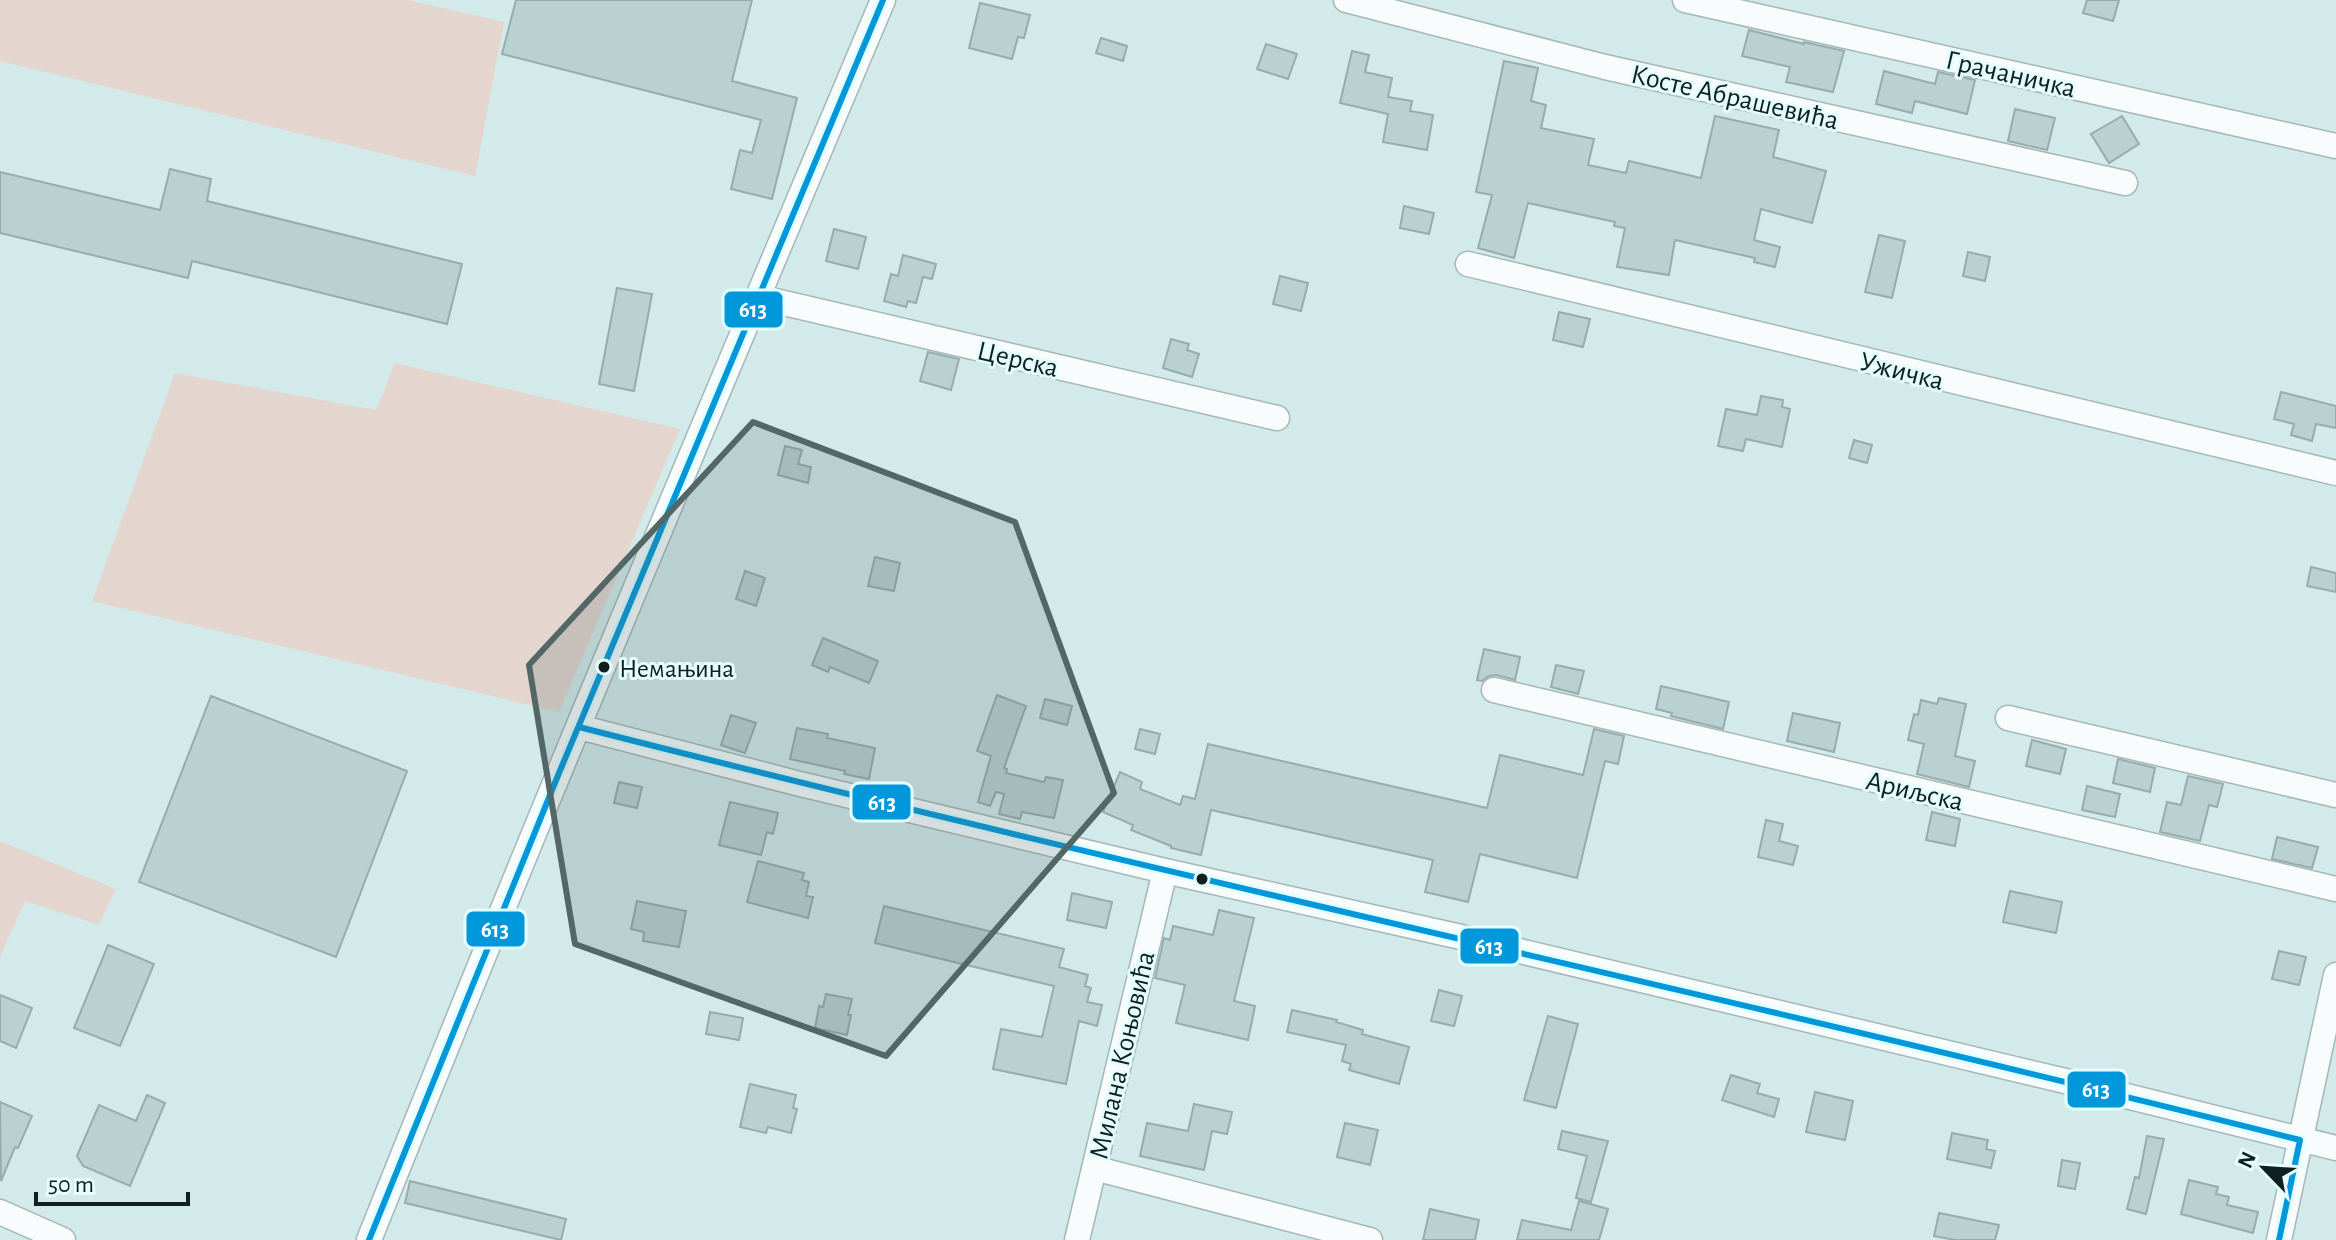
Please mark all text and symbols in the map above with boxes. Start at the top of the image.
street label: Грачаничка [1943,46,2078,104]
street label: Косте Абрашевића [1628,60,1841,135]
line badge: 613 [723,290,784,329]
text: 613 [739,299,767,321]
street label: Церска [974,337,1061,383]
street label: Ужичка [1857,348,1947,396]
place label: Немањина [619,656,734,682]
marker: Немањина [596,659,612,675]
street label: Ариљска [1863,767,1966,817]
line badge: 613 [851,783,912,821]
text: 613 [868,792,896,814]
unlabelled marker [1194,871,1210,887]
line badge: 613 [465,910,526,948]
text: 613 [481,919,509,941]
line badge: 613 [1459,927,1520,965]
text: 613 [1475,936,1503,958]
street label: Милана Коњовића [1085,948,1161,1162]
line badge: 613 [2066,1070,2127,1109]
text: 613 [2082,1079,2110,1101]
north arrow [2224,1128,2304,1208]
text: N [2234,1148,2260,1172]
scale bar [36,1156,188,1206]
text: 50 m [48,1173,94,1197]

